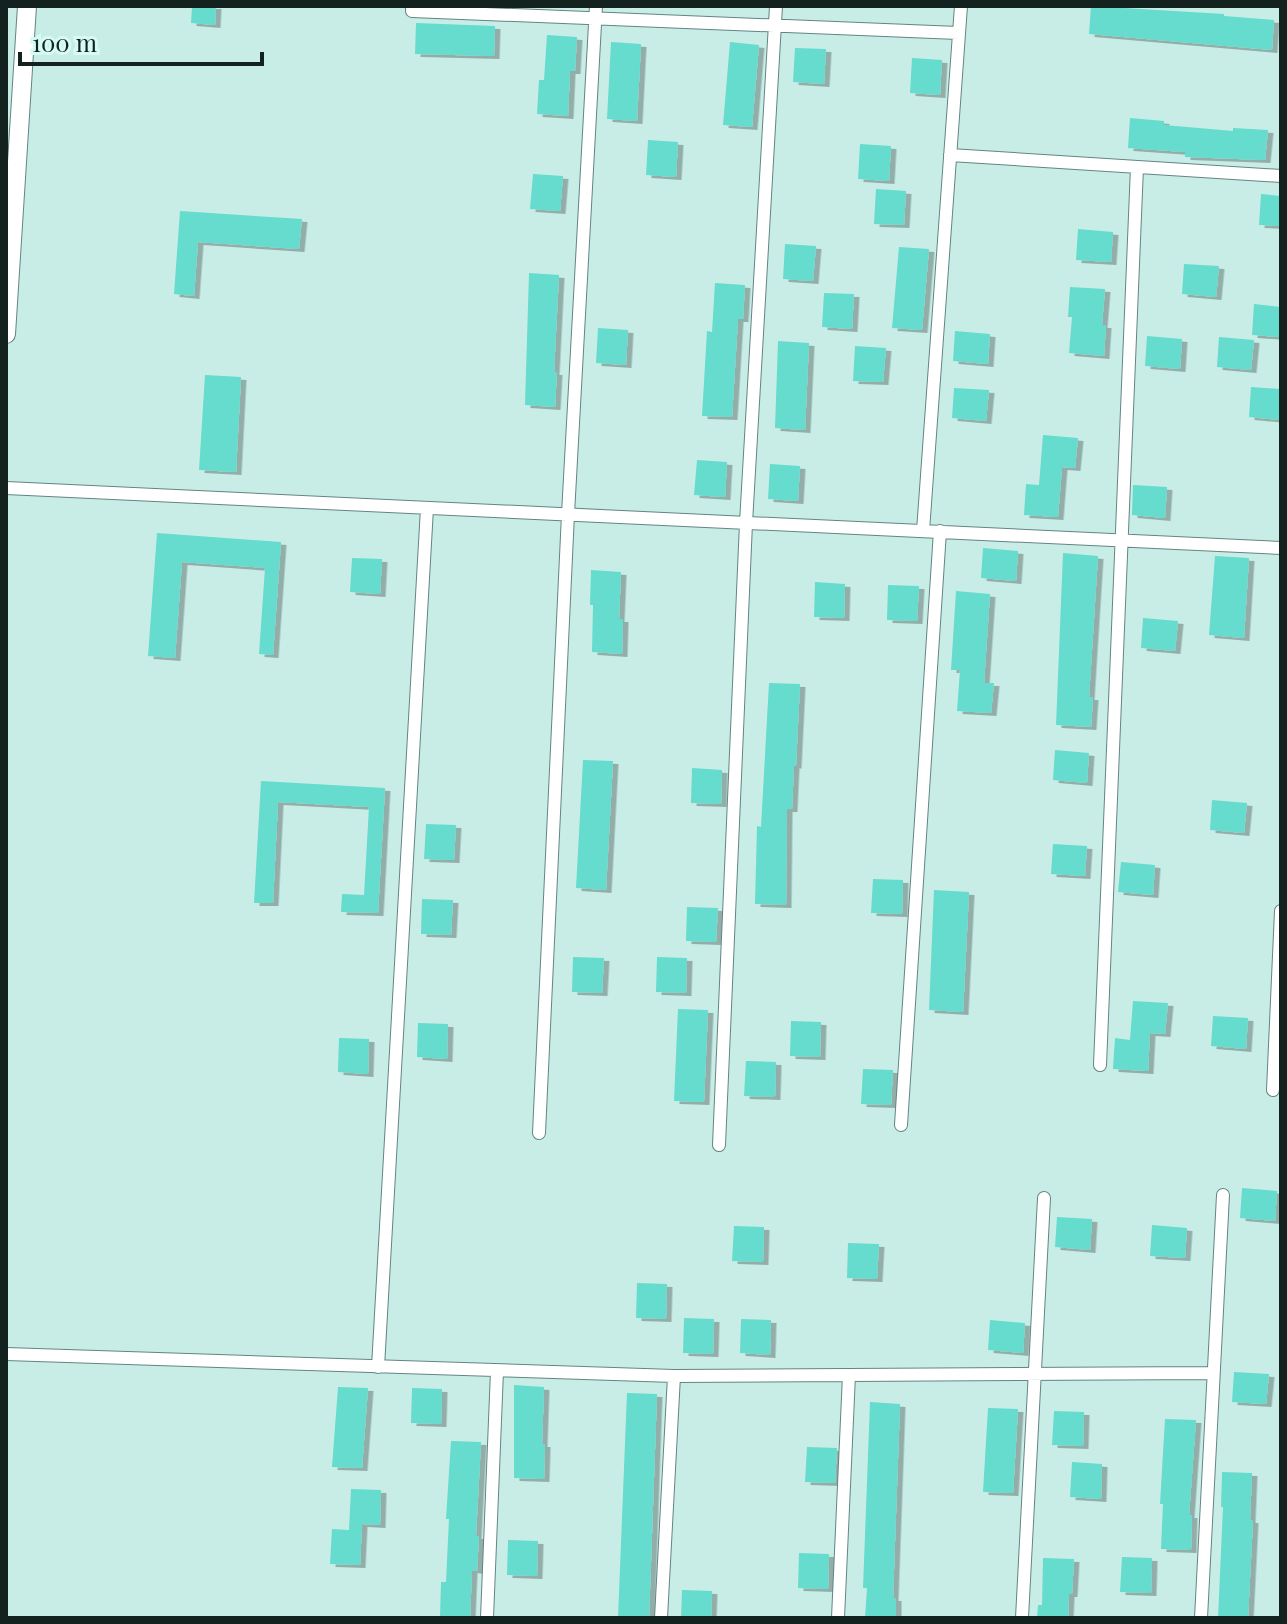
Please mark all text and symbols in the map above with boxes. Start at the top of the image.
scale bar [20,16,262,66]
text: 100 m [32,26,97,58]

